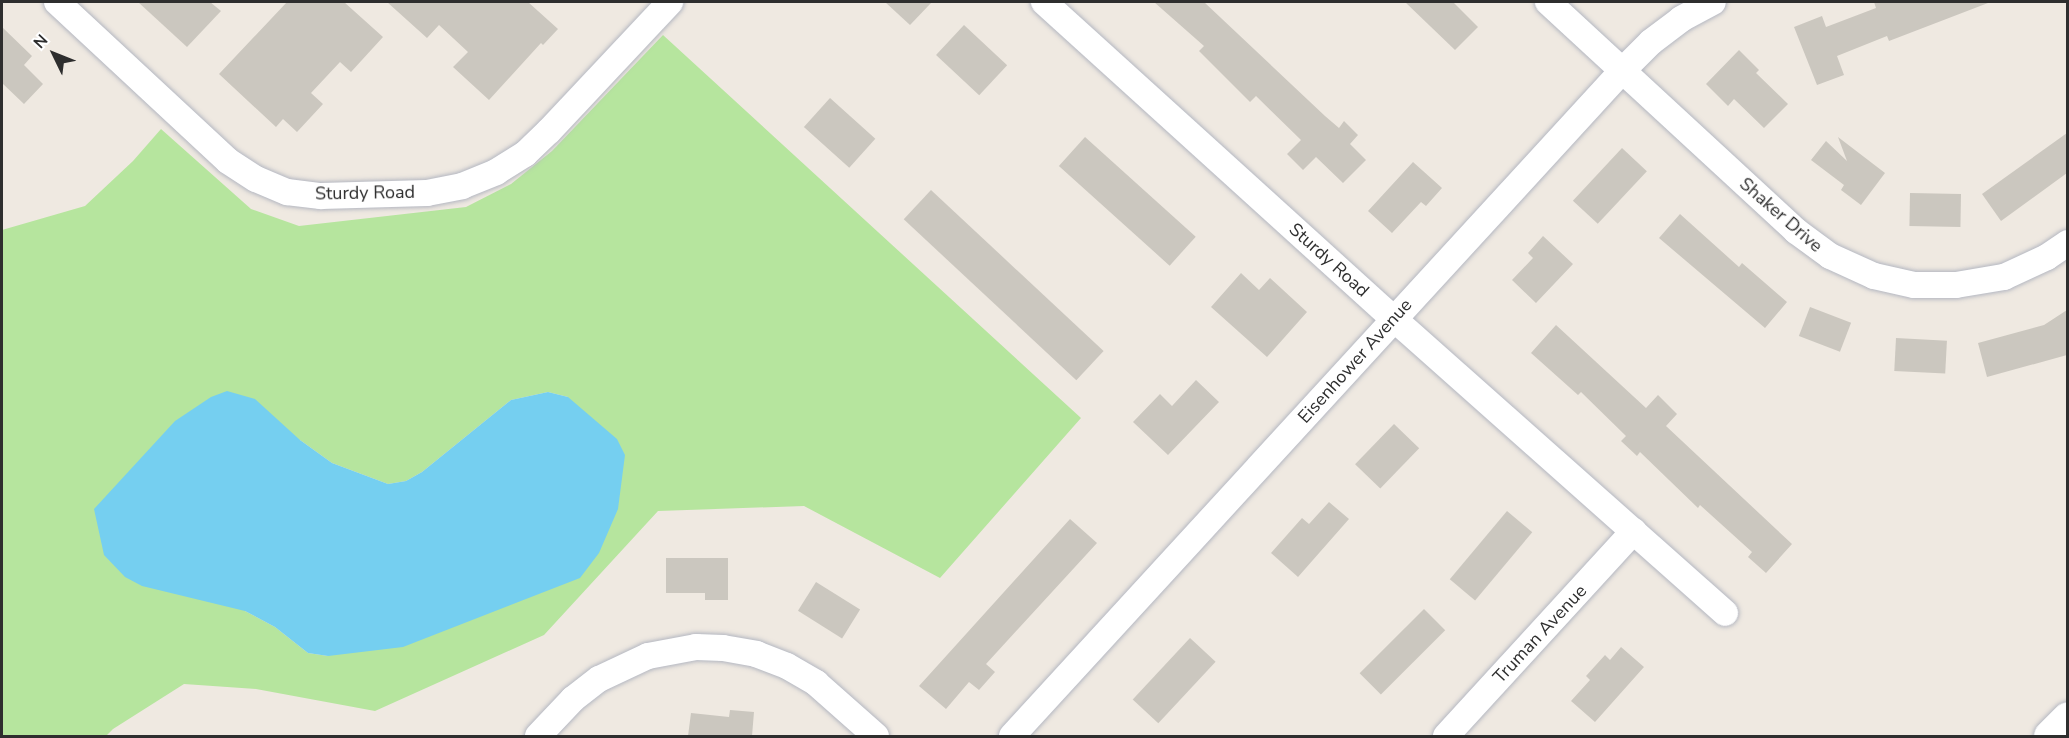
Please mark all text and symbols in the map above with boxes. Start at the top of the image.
north arrow [24,24,84,84]
text: N [29,30,53,54]
street label: Shaker Drive [1735,173,1827,257]
street label: Sturdy Road [315,181,415,205]
street label: Sturdy Road [1285,219,1373,301]
street label: Eisenhower Avenue [1293,294,1417,428]
street label: Truman Avenue [1489,580,1591,688]

